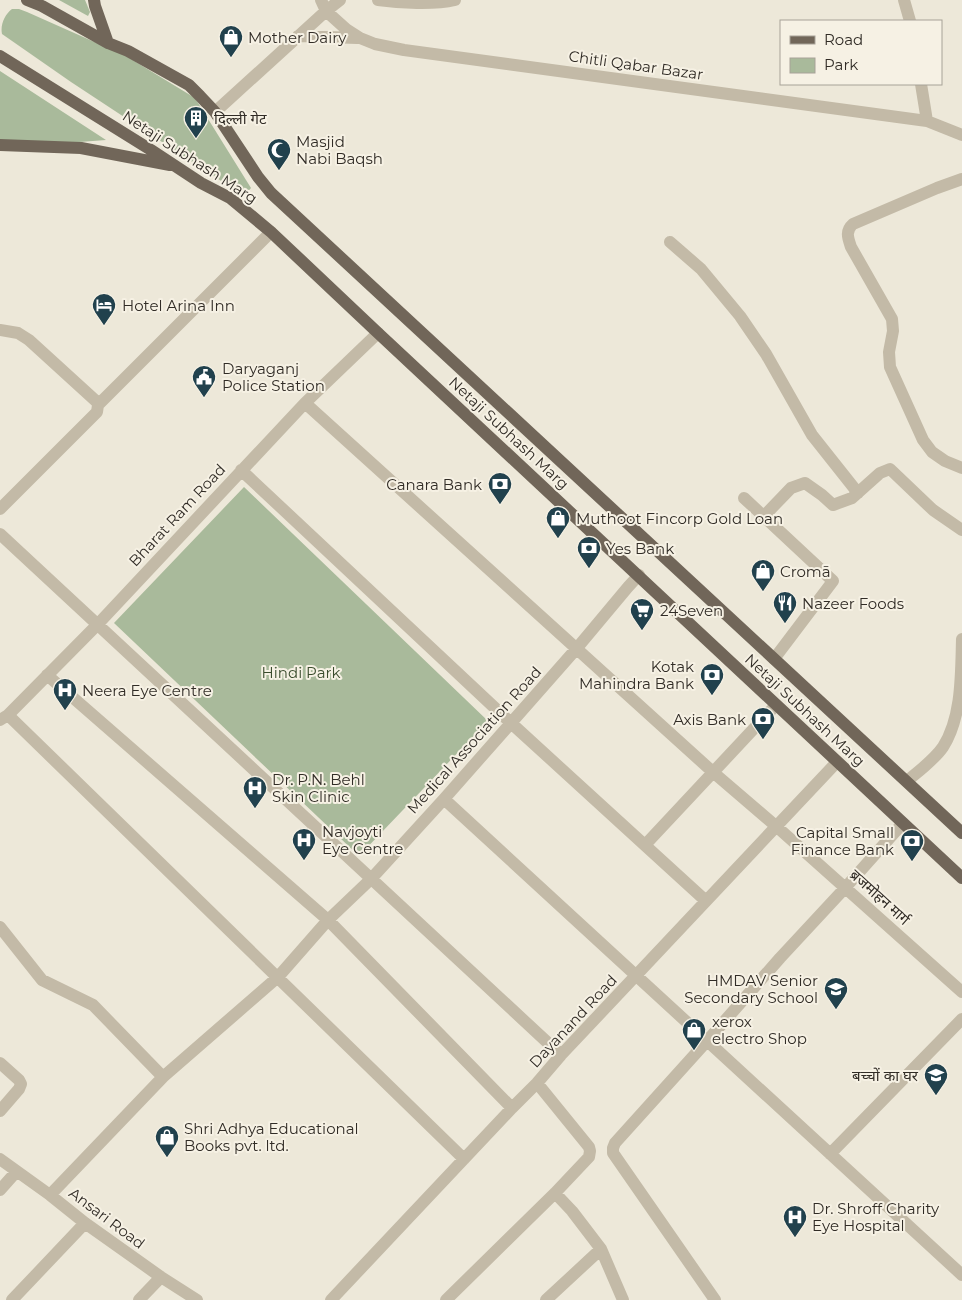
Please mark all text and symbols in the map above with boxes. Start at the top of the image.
legend [780,20,942,85]
shop icon: Mother Dairy [218,24,244,58]
place label: Mother Dairy [248,28,347,47]
text: Road [824,30,863,49]
street label: Chitli Qabar Bazar [567,46,705,84]
text: Park [824,55,858,74]
building icon: दिल्ली गेट [183,105,209,139]
street label: Netaji Subhash Marg [119,106,261,208]
place label: दिल्ली गेट [214,109,267,128]
place label: Masjid Nabi Baqsh [296,132,383,168]
mosque icon: Masjid Nabi Baqsh [266,137,292,171]
hotel icon: Hotel Arina Inn [91,292,117,326]
place label: Hotel Arina Inn [122,296,235,315]
place label: Daryaganj Police Station [222,359,325,395]
public building icon: Daryaganj Police Station [191,364,217,398]
street label: Netaji Subhash Marg [445,372,573,494]
street label: Bharat Ram Road [125,460,229,570]
bank icon: Canara Bank [487,471,513,505]
place label: Canara Bank [386,475,482,494]
shop icon: Muthoot Fincorp Gold Loan [545,505,571,539]
place label: Muthoot Fincorp Gold Loan [576,509,783,528]
bank icon: Yes Bank [576,535,602,569]
place label: Yes Bank [606,539,674,558]
shop icon: Cromā [750,558,776,592]
place label: Cromā [780,562,831,581]
restaurant icon: Nazeer Foods [772,590,798,624]
place label: Nazeer Foods [802,594,904,613]
supermarket icon: 24Seven [629,597,655,631]
place label: 24Seven [660,601,723,620]
street label: Netaji Subhash Marg [741,649,869,771]
place label: Kotak Mahindra Bank [579,657,694,693]
street label: Medical Association Road [403,662,545,818]
bank icon: Kotak Mahindra Bank [699,662,725,696]
park label: Hindi Park [262,663,340,682]
hospital icon: Neera Eye Centre [52,677,78,711]
place label: Neera Eye Centre [82,681,212,700]
bank icon: Axis Bank [750,706,776,740]
place label: Axis Bank [673,710,746,729]
place label: Dr. P.N. Behl Skin Clinic [272,770,365,806]
hospital icon: Dr. P.N. Behl Skin Clinic [242,775,268,809]
place label: Navjoyti Eye Centre [322,822,403,858]
place label: Capital Small Finance Bank [791,823,894,859]
hospital icon: Navjoyti Eye Centre [291,827,317,861]
bank icon: Capital Small Finance Bank [899,828,925,862]
street label: ब्रजमोहन मार्ग [846,865,915,930]
street label: Dayanand Road [525,971,621,1071]
place label: HMDAV Senior Secondary School [684,971,818,1007]
school or university icon: HMDAV Senior Secondary School [823,976,849,1010]
place label: xerox electro Shop [712,1012,807,1048]
shop icon: xerox electro Shop [681,1017,707,1051]
school or university icon: बच्चों का घर [923,1062,949,1096]
place label: बच्चों का घर [852,1066,919,1085]
place label: Shri Adhya Educational Books pvt. ltd. [184,1119,359,1155]
shop icon: Shri Adhya Educational Books pvt. ltd. [154,1124,180,1158]
street label: Ansari Road [65,1183,149,1253]
place label: Dr. Shroff Charity Eye Hospital [812,1199,940,1235]
hospital icon: Dr. Shroff Charity Eye Hospital [782,1204,808,1238]

